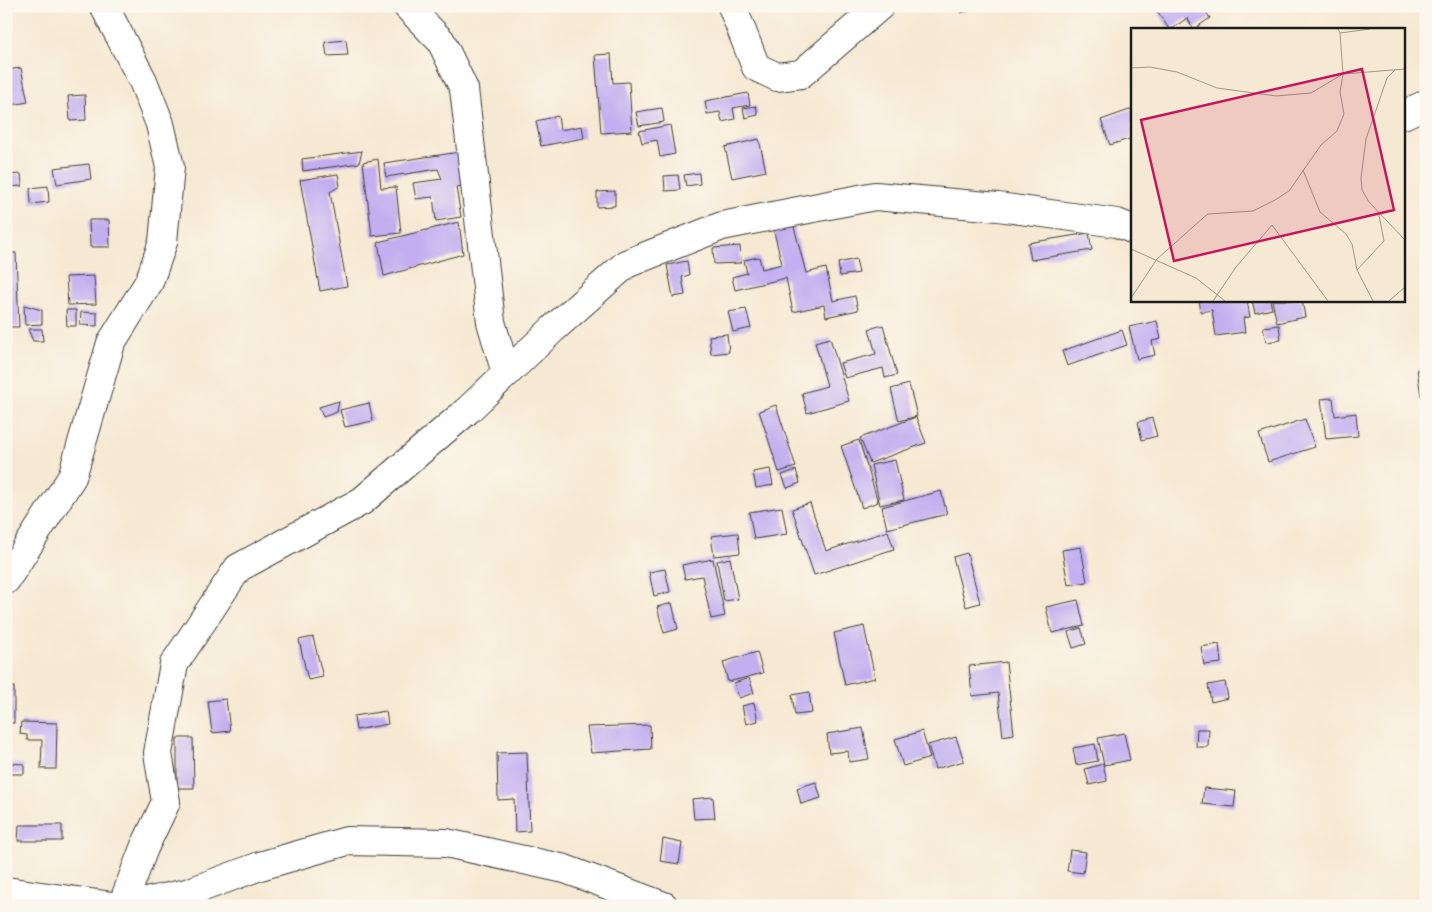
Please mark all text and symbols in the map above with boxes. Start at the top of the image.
inset map [1131,28,1404,301]

